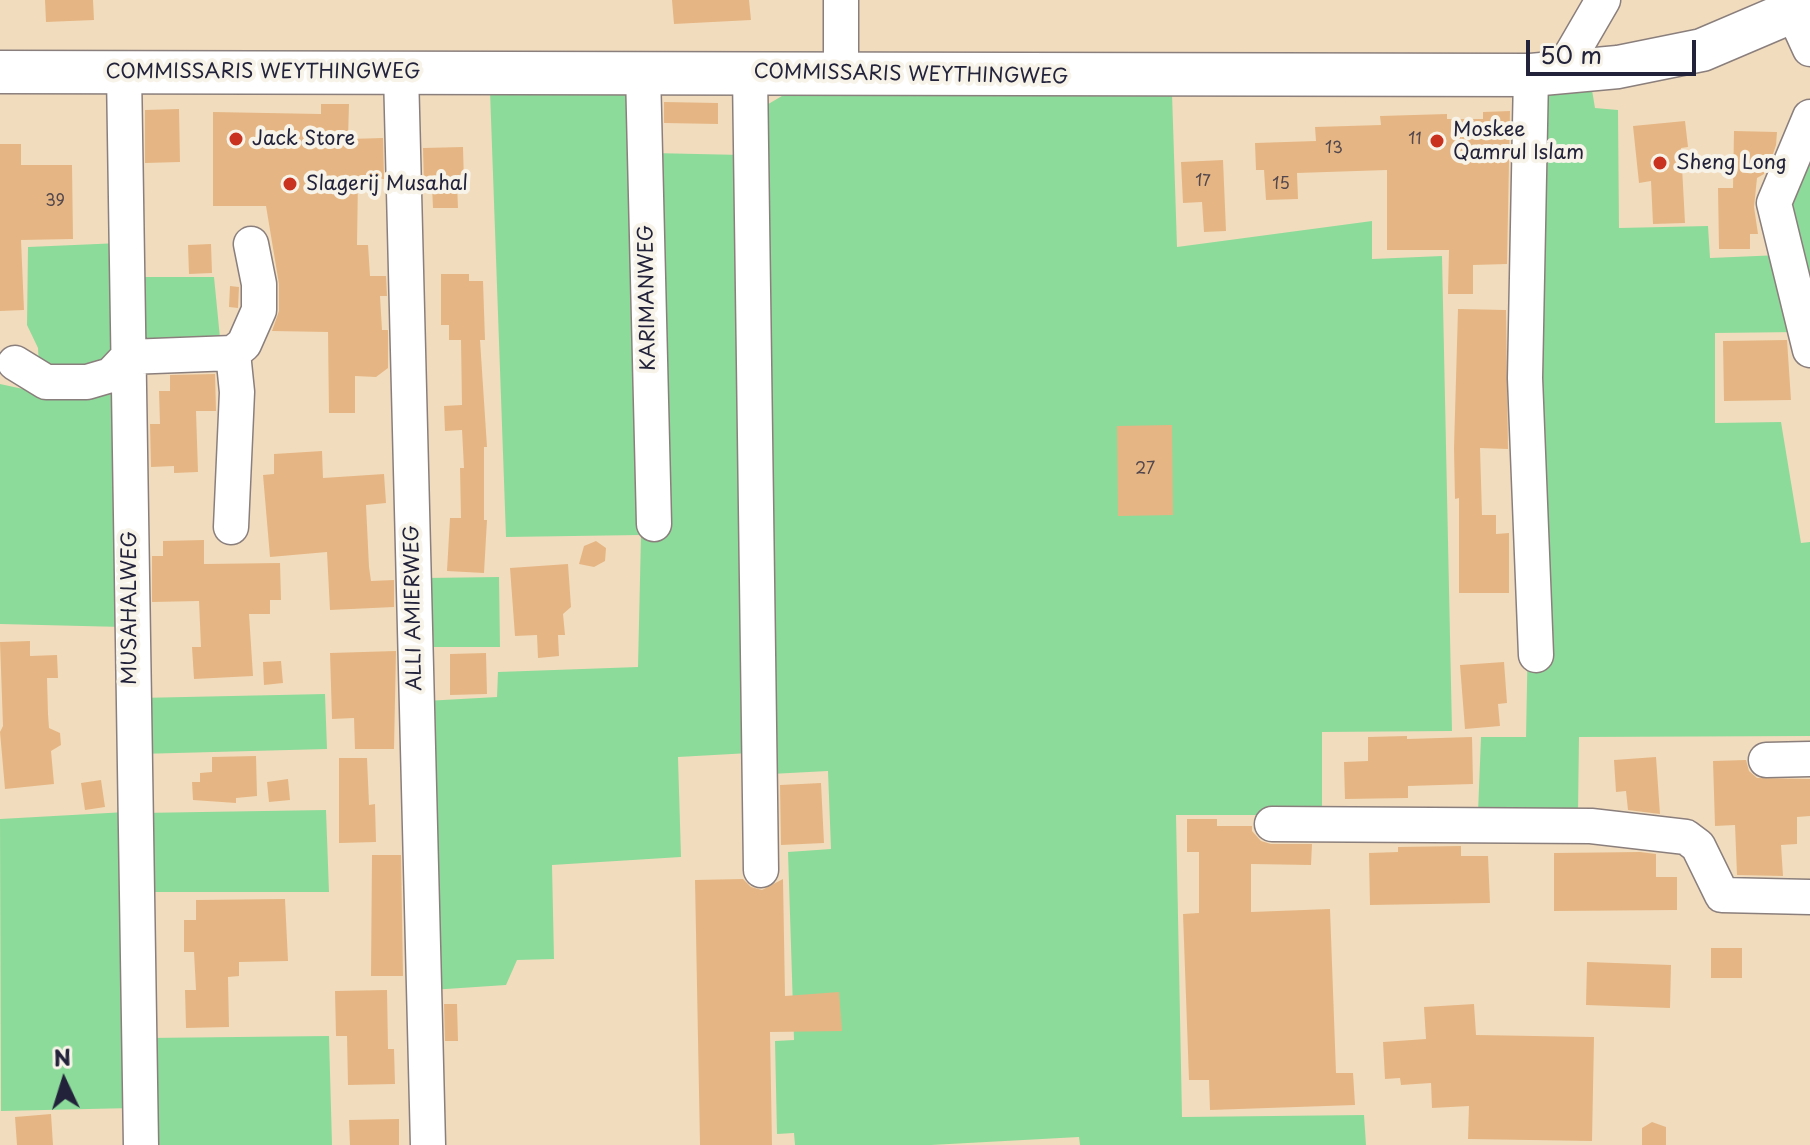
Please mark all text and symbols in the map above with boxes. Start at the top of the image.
scale bar [1530,24,1700,74]
text: 50 m [1540,36,1602,72]
street label: COMMISSARIS WEYTHINGWEG [106,60,420,84]
street label: COMMISSARIS WEYTHINGWEG [753,60,1069,90]
place label: Moskee Qamrul Islam [1453,118,1584,165]
place label: Jack Store [252,127,355,151]
marker: Jack Store [227,130,245,148]
house number: 11 [1408,130,1422,150]
marker: Moskee Qamrul Islam [1428,132,1446,150]
house number: 13 [1325,139,1343,159]
place label: Sheng Long [1676,151,1787,175]
marker: Sheng Long [1651,154,1669,172]
place label: Slagerij Musahal [306,172,468,196]
house number: 17 [1195,172,1211,192]
marker: Slagerij Musahal [281,175,299,193]
house number: 15 [1272,175,1290,195]
house number: 39 [45,192,65,212]
street label: KARIMANWEG [635,225,661,371]
house number: 27 [1135,460,1155,480]
street label: ALLI AMIERWEG [401,525,427,691]
street label: MUSAHALWEG [118,531,142,685]
text: N [52,1039,72,1074]
north arrow [24,1041,104,1121]

